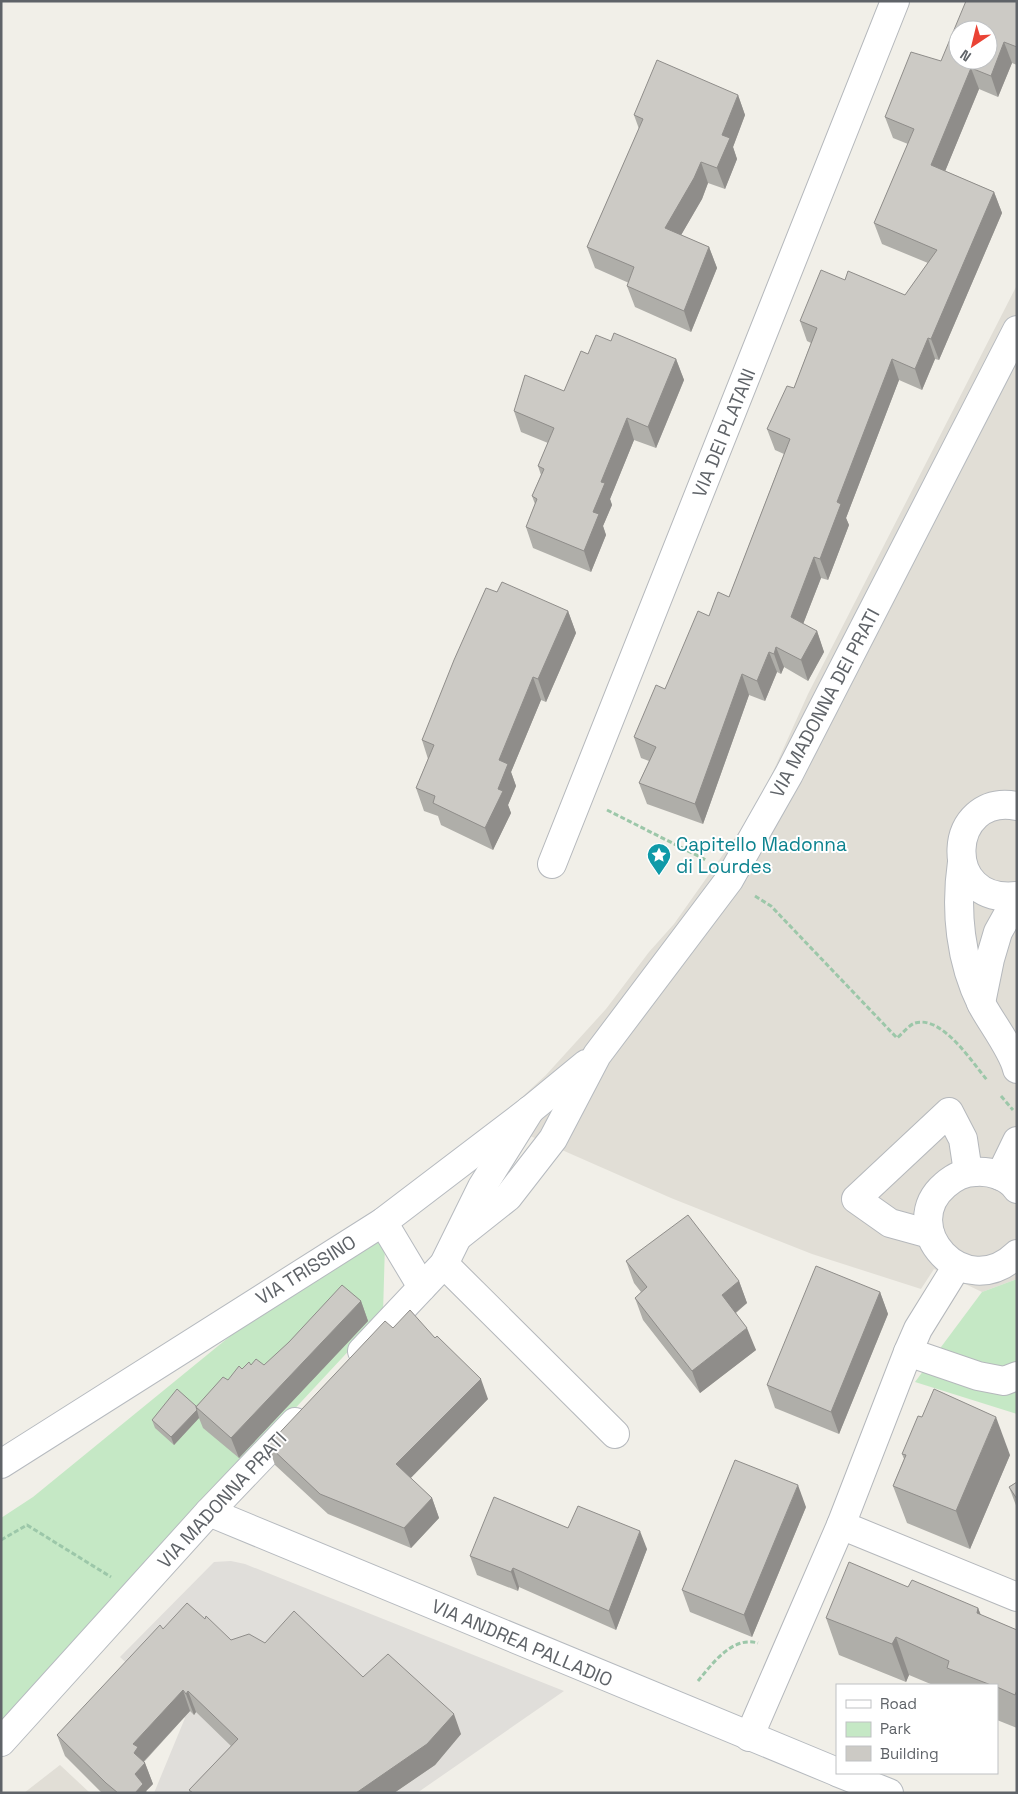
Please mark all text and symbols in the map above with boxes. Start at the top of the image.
north arrow [948,20,998,70]
text: N [957,46,975,66]
street label: VIA DEI PLATANI [687,365,761,501]
street label: VIA MADONNA DEI PRATI [764,604,886,802]
place label: Capitello Madonna di Lourdes [676,832,847,879]
place icon: Capitello Madonna di Lourdes [646,842,672,876]
street label: VIA TRISSINO [251,1229,361,1311]
street label: VIA MADONNA PRATI [152,1426,292,1574]
street label: VIA ANDREA PALLADIO [428,1594,616,1692]
legend [836,1684,998,1774]
text: Road [880,1694,917,1713]
text: Park [880,1719,911,1738]
text: Building [880,1744,939,1763]

